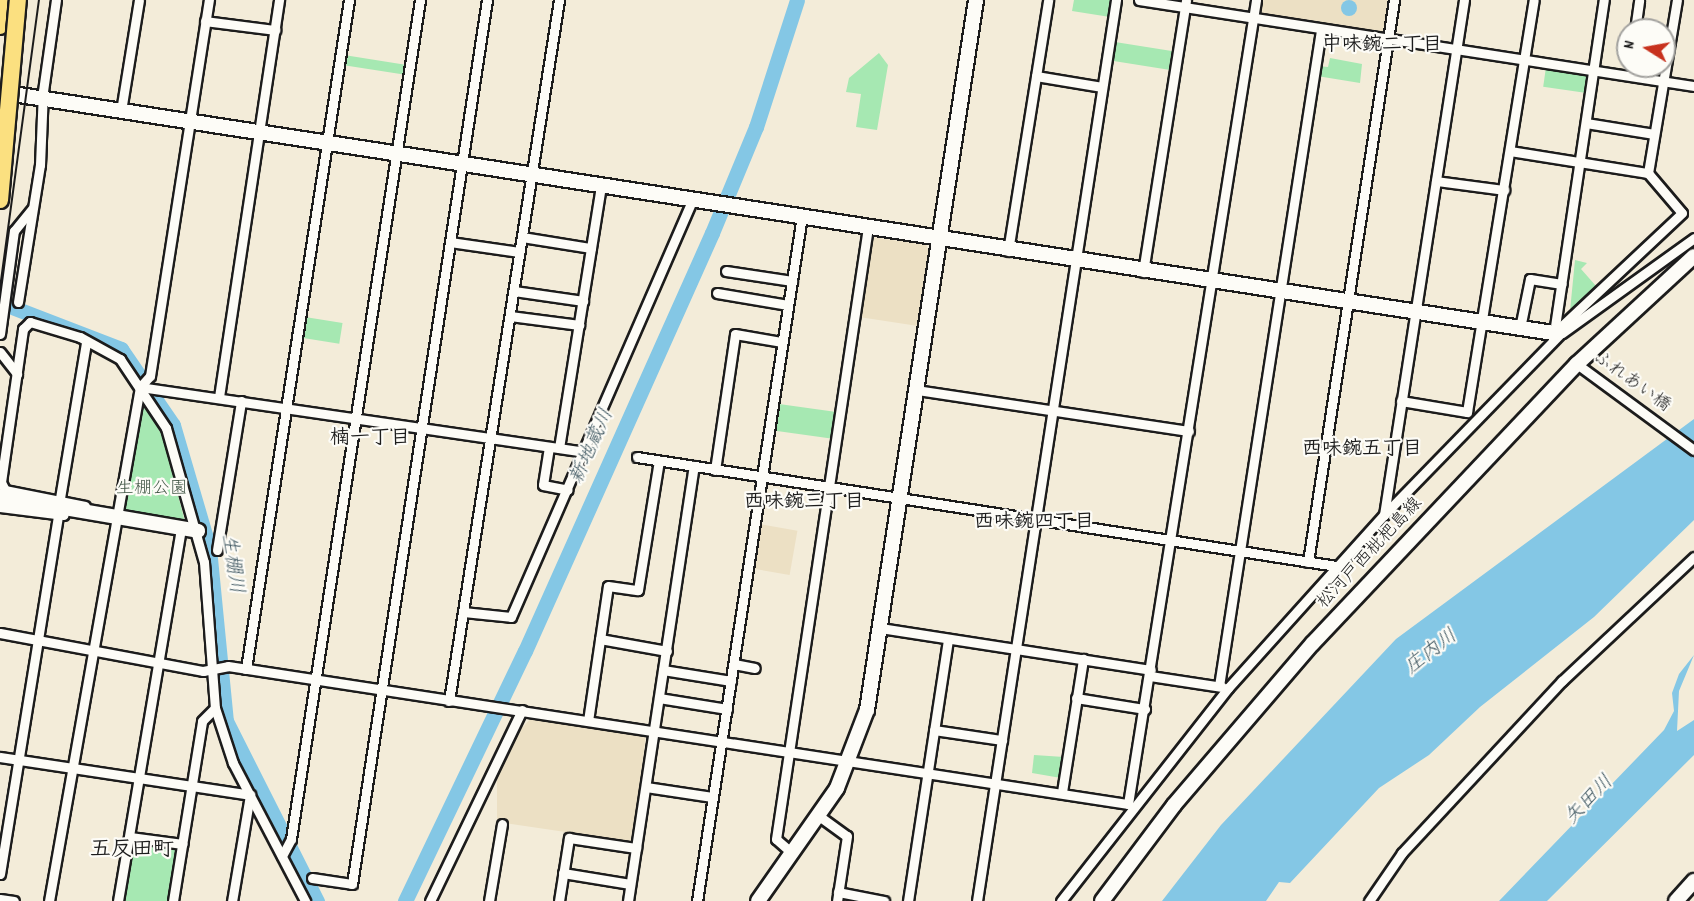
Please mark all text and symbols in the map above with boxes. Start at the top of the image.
north arrow [1616,18,1676,78]
district label: 中味鋺二丁目 [1322,34,1442,58]
text: N [1618,39,1642,51]
street label: ふれあい橋 [1588,348,1674,418]
water label: 新地蔵川 [566,406,620,488]
district label: 楠一丁目 [330,427,410,451]
district label: 西味鋺五丁目 [1302,438,1422,462]
park label: 生棚公園 [116,479,188,501]
district label: 西味鋺三丁目 [744,491,864,515]
street label: 松河戸西枇杷島線 [1314,494,1428,614]
district label: 西味鋺四丁目 [974,511,1094,535]
water label: 生棚川 [215,533,247,595]
water label: 庄内川 [1401,625,1463,681]
water label: 矢田川 [1561,771,1619,831]
district label: 五反田町 [90,838,174,864]

